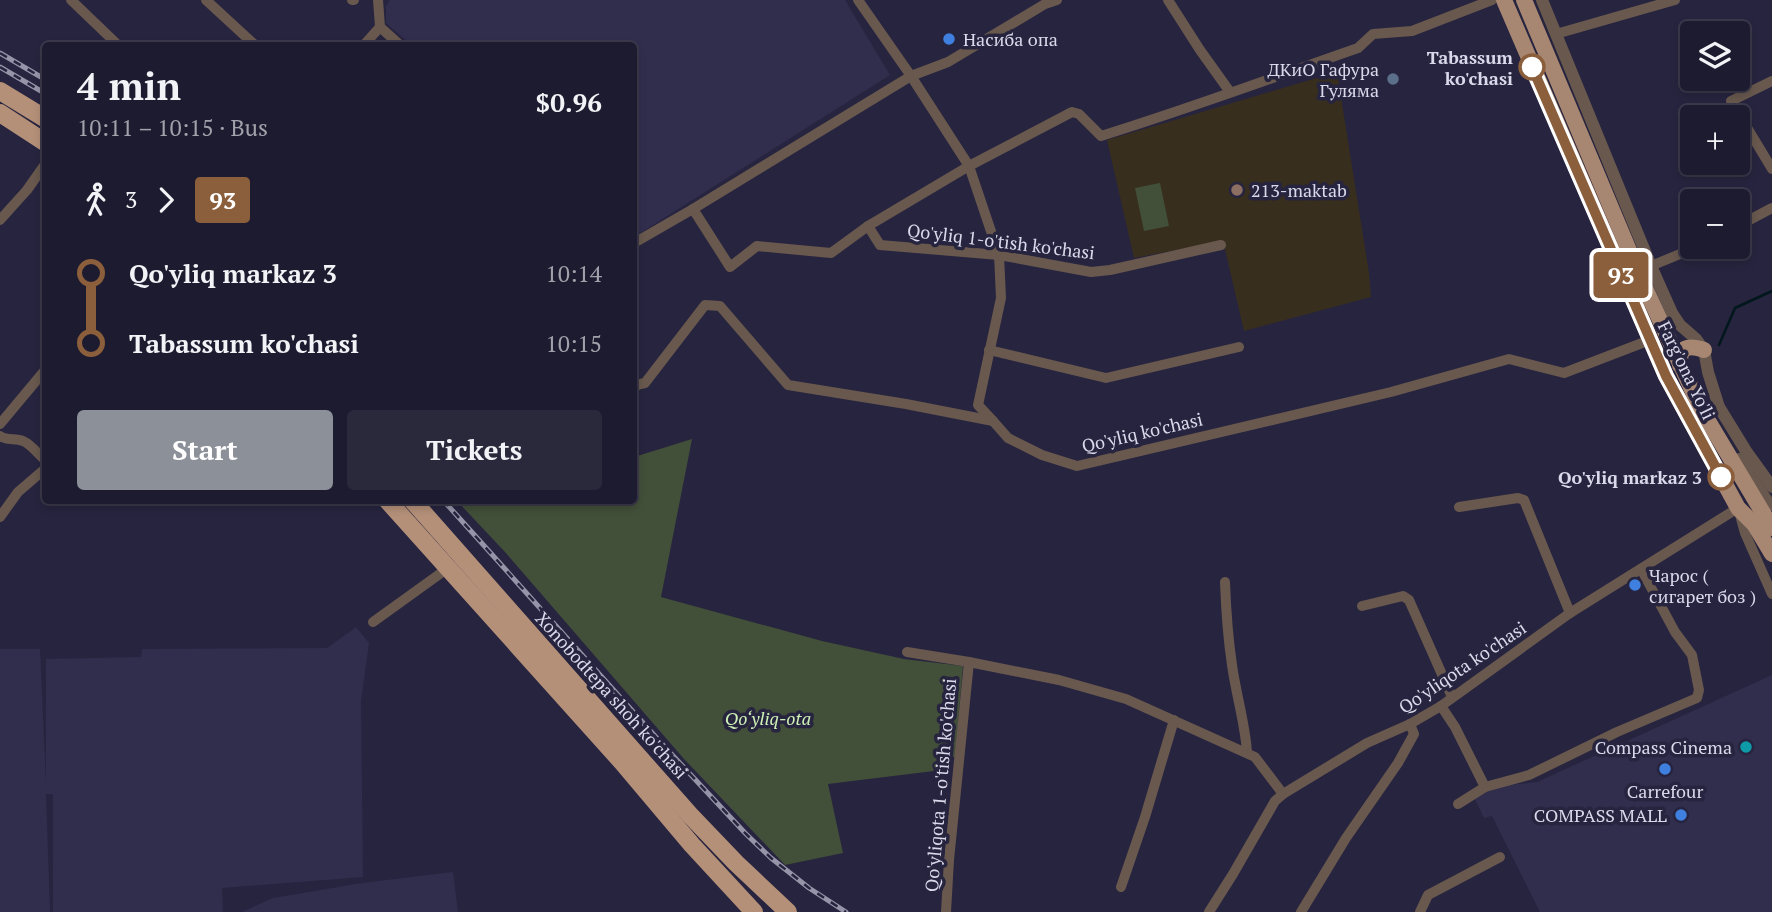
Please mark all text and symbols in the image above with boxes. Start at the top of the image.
map controls [1680,21,1750,259]
button: layers [1680,21,1750,91]
place label: Насиба опа [963,27,1058,51]
marker: Насиба опа [941,31,957,47]
place label: Tabassum ko'chasi [1427,45,1513,90]
marker: Tabassum ko'chasi [1519,54,1545,80]
place label: ДКиО Гафура Гуляма [1267,57,1379,102]
text: 4 min [77,61,181,111]
marker: ДКиО Гафура Гуляма [1385,71,1401,87]
text: $0.96 [536,85,602,119]
button: + [1680,105,1750,175]
text: 10:11 – 10:15 · Bus [77,112,268,143]
place label: 213-maktab [1251,178,1347,202]
icon: walk [77,181,115,219]
icon: forward [147,181,185,219]
marker: 213-maktab [1229,182,1245,198]
text: 3 [125,184,137,215]
text: 93 [209,184,236,216]
button: − [1680,189,1750,259]
street label: Qo'yliq 1-o'tish ko'chasi [906,218,1096,264]
line badge: 93 [1590,252,1652,298]
text: Qo'yliq markaz 3 [129,256,337,290]
text: 10:14 [545,258,602,289]
text: 93 [1607,259,1635,291]
street label: Farg'ona Yo'li [1653,317,1721,423]
text: Tabassum ko'chasi [129,326,359,360]
text: 10:15 [545,328,602,359]
street label: Qo'yliq ko'chasi [1079,406,1205,458]
button: Start [77,410,333,490]
button: Tickets [347,410,602,490]
marker: Qo'yliq markaz 3 [1708,464,1734,490]
place label: Qo'yliq markaz 3 [1558,465,1702,489]
place label: Чарос ( сигарет боз ) [1649,563,1756,608]
marker: Чарос ( сигарет боз ) [1627,577,1643,593]
street label: Xonobodtepa shoh ko'chasi [530,606,694,784]
street label: Qo'yliqota ko'chasi [1393,615,1531,719]
street label: Qo'yliqota 1-o'tish ko'chasi [919,677,961,893]
park label: Qo‘yliq-ota [725,706,811,730]
place label: Compass Cinema [1595,735,1732,759]
marker: Compass Cinema [1738,739,1754,755]
marker: Carrefour [1657,761,1673,777]
place label: Carrefour [1627,779,1703,803]
place label: COMPASS MALL [1534,803,1667,827]
marker: COMPASS MALL [1673,807,1689,823]

